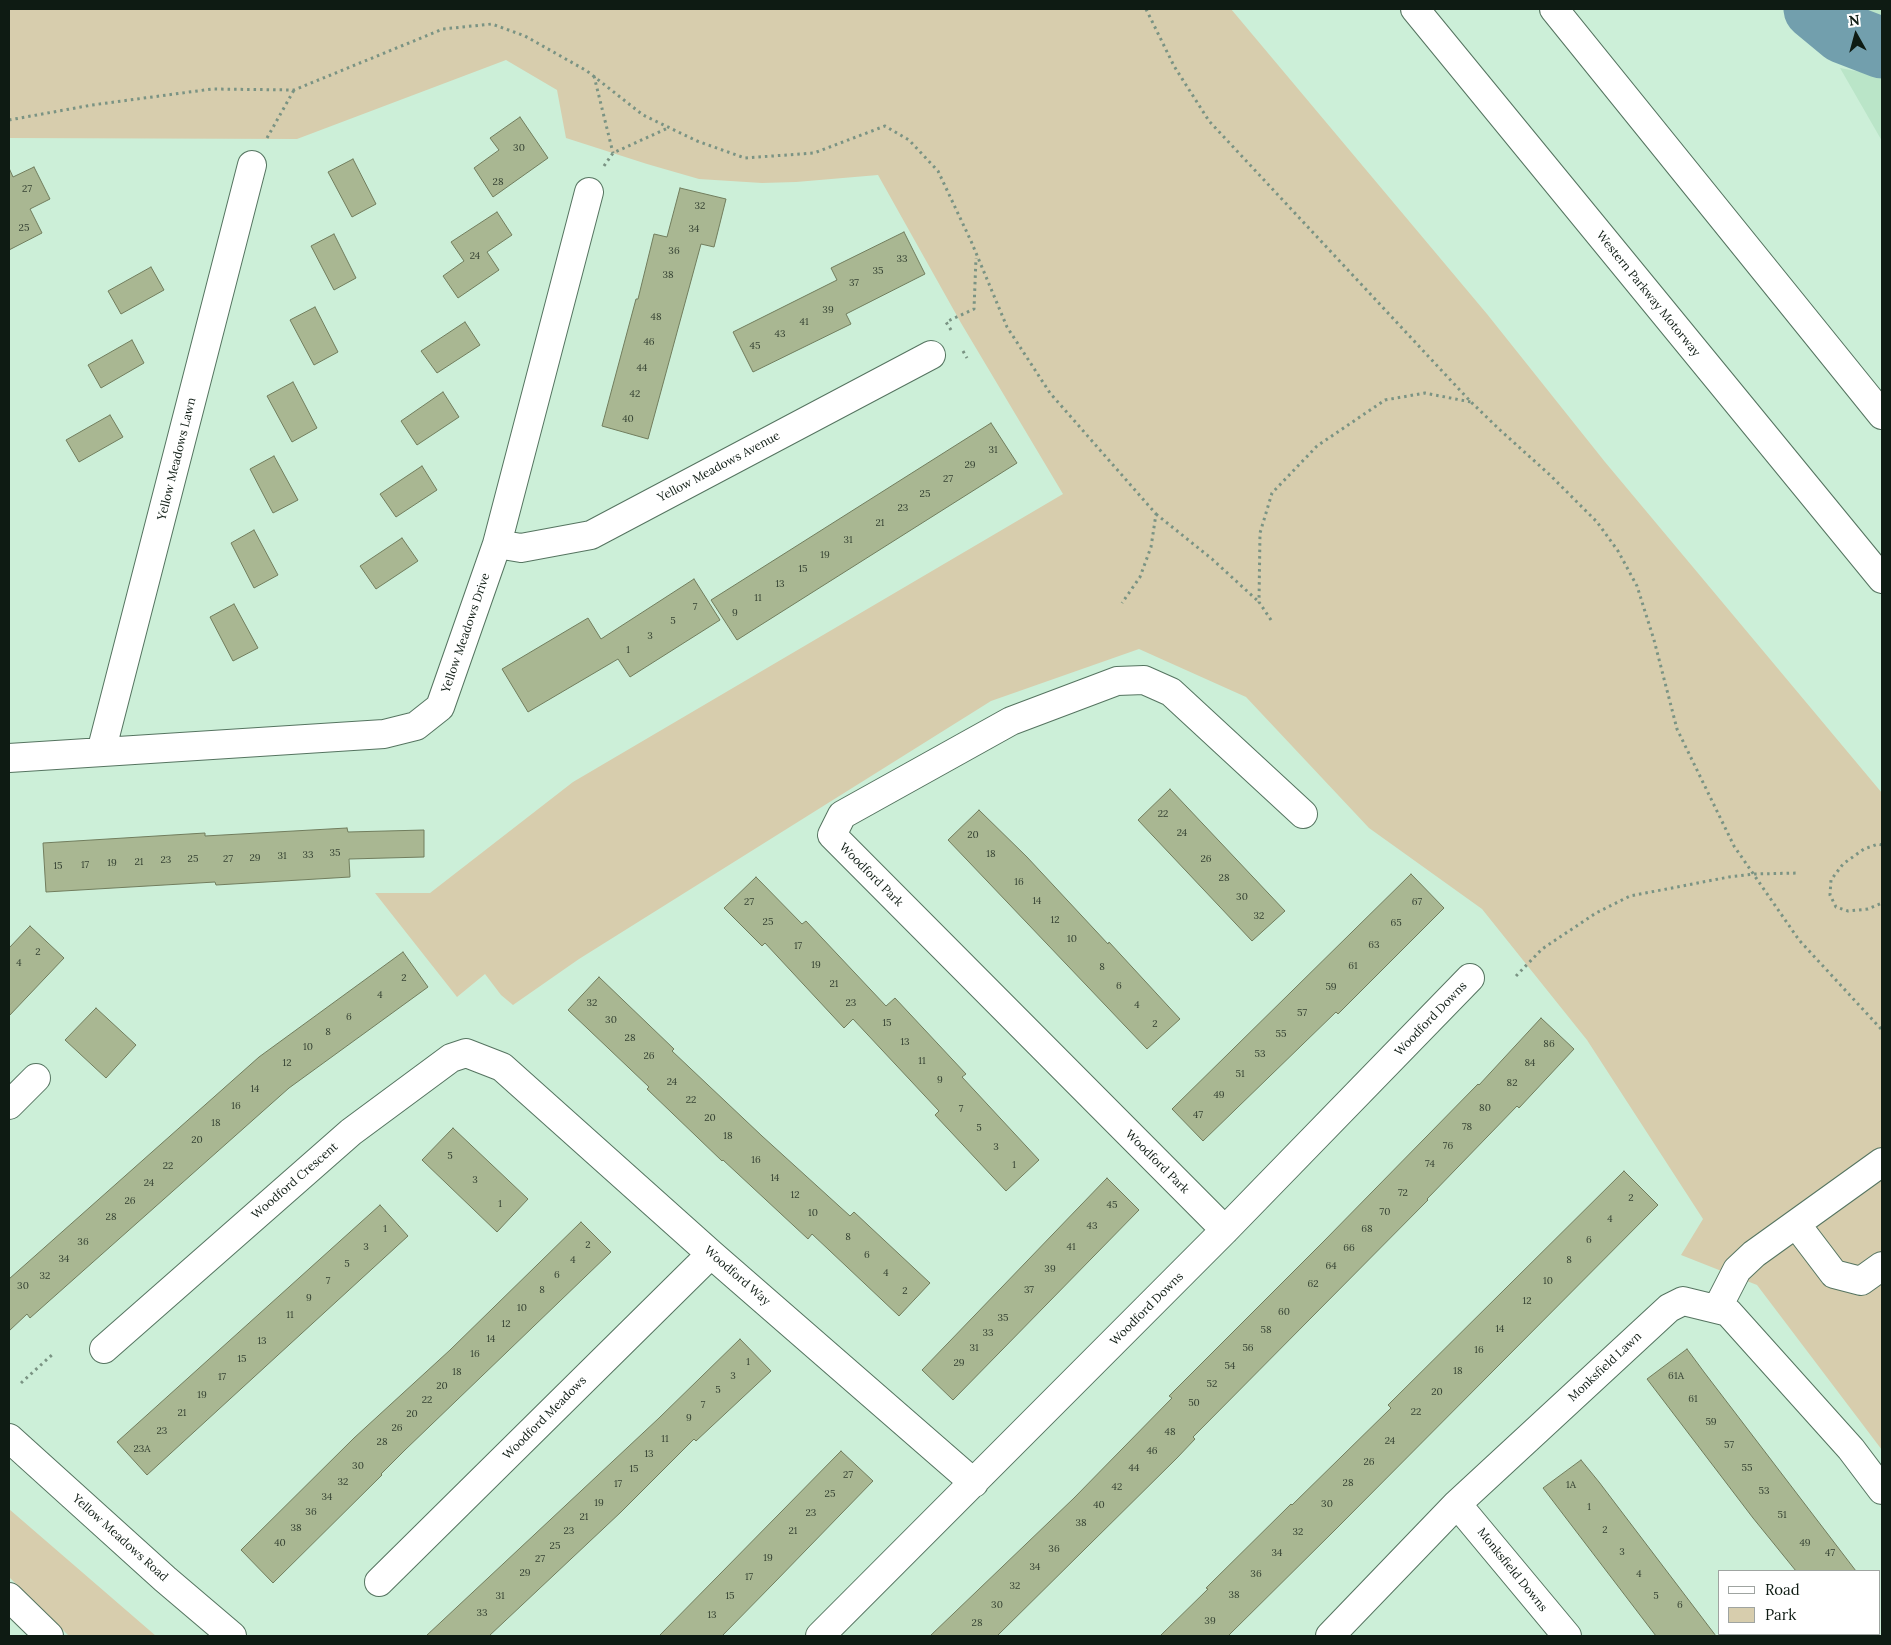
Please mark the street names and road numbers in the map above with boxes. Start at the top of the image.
street label: Western Parkway Motorway [1593,228,1703,360]
street label: Yellow Meadows Lawn [155,396,199,522]
street label: Yellow Meadows Avenue [655,429,783,505]
street label: Yellow Meadows Drive [439,571,493,695]
street label: Woodford Park [836,840,906,910]
street label: Woodford Downs [1392,979,1470,1059]
street label: Woodford Park [1122,1127,1192,1197]
street label: Woodford Crescent [249,1140,341,1222]
street label: Woodford Way [701,1243,773,1309]
street label: Woodford Downs [1107,1269,1187,1349]
street label: Monksfield Lawn [1565,1329,1645,1405]
street label: Woodford Meadows [500,1373,590,1463]
street label: Yellow Meadows Road [69,1491,171,1585]
street label: Monksfield Downs [1474,1525,1550,1615]

